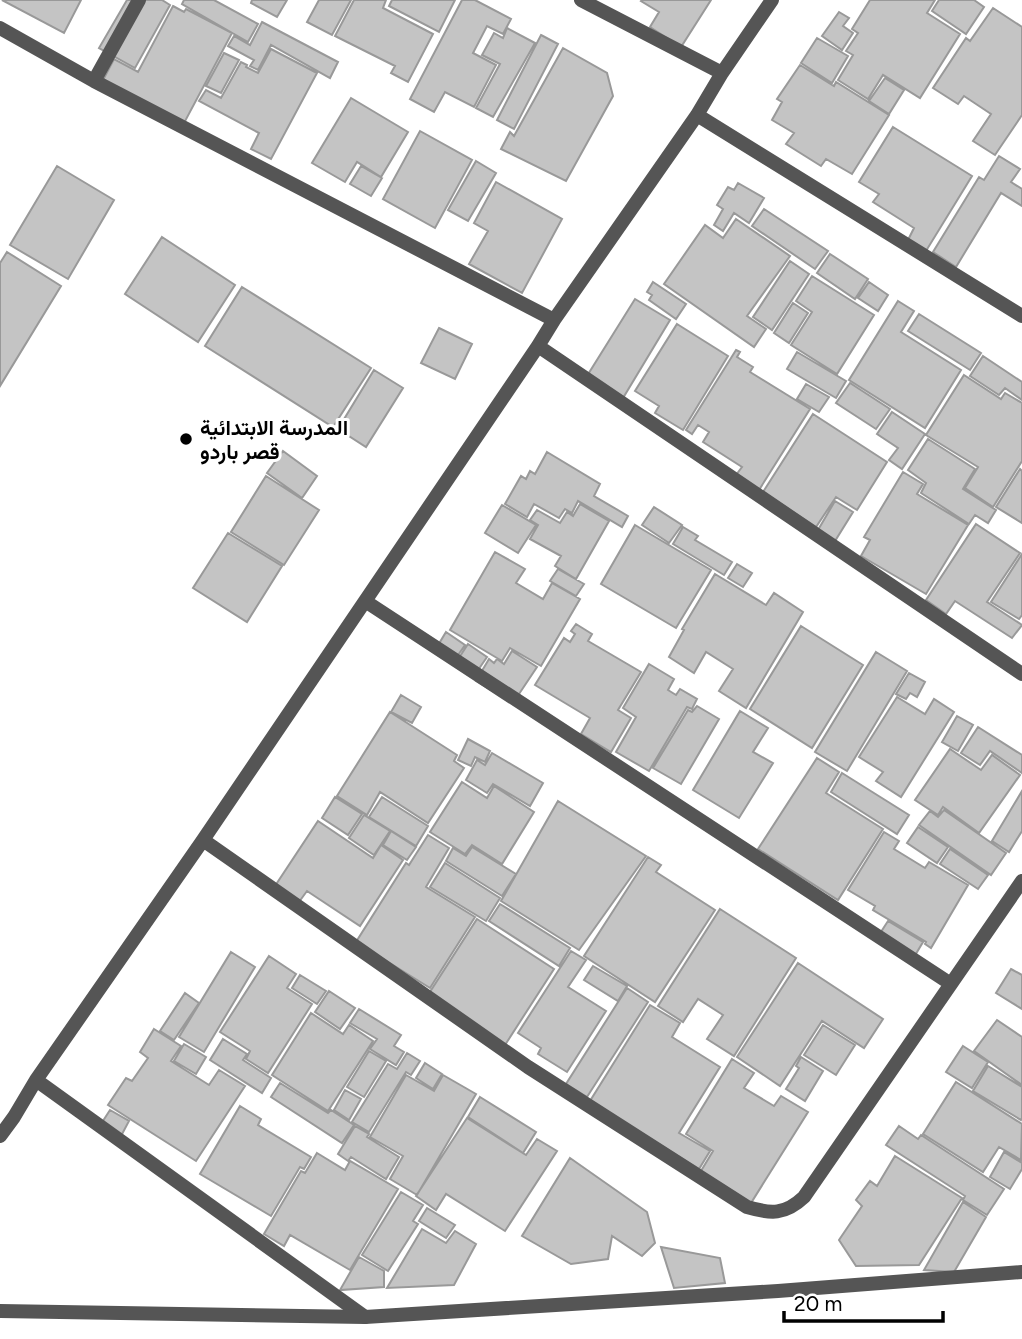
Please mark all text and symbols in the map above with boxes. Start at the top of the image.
place label: المدرسة الابتدائية قصر باردو [200,415,348,465]
marker: المدرسة الابتدائية قصر باردو [178,431,194,447]
scale bar [784,1280,943,1324]
text: 20 m [794,1291,842,1316]

